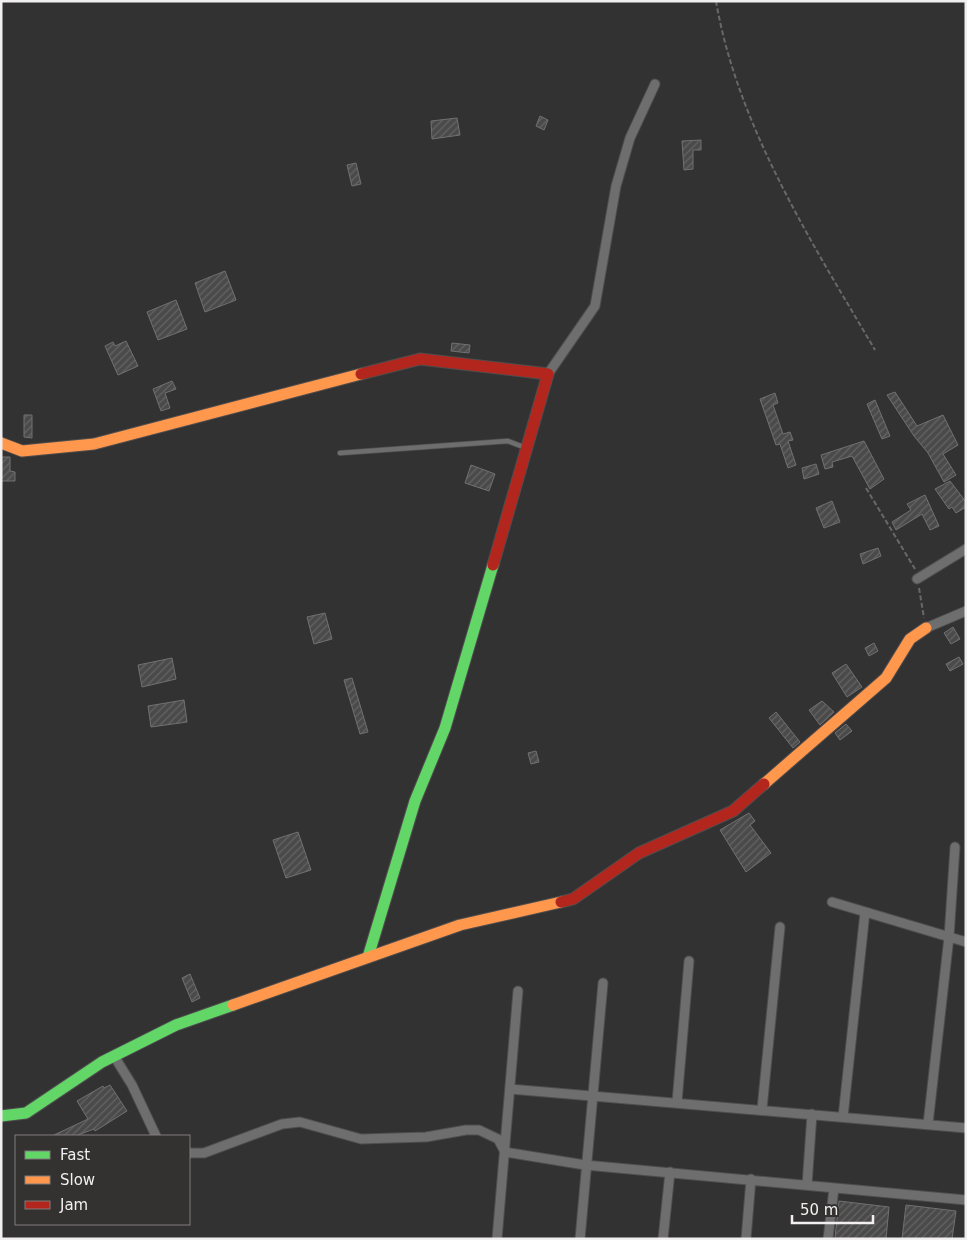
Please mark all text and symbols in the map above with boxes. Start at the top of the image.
legend [15,1135,190,1225]
text: Fast [60,1146,90,1164]
text: Slow [60,1171,95,1189]
scale bar [792,1192,873,1224]
text: Jam [59,1196,88,1214]
text: 50 m [800,1201,838,1219]

